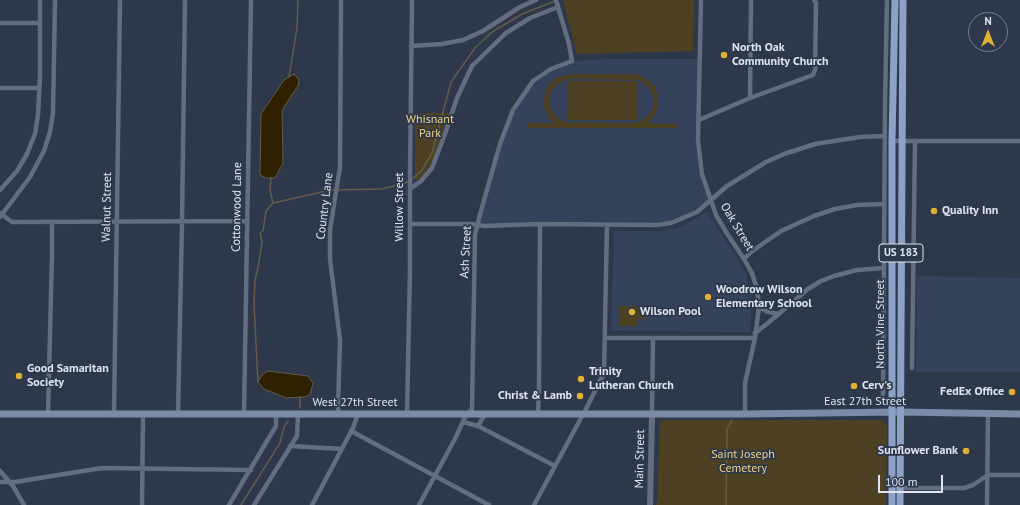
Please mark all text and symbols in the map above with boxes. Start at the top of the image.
north arrow [968,12,1008,52]
text: N [984,14,992,28]
place label: North Oak Community Church [732,41,829,69]
marker: North Oak Community Church [719,50,729,60]
park label: Whisnant Park [406,113,454,141]
street label: Cottonwood Lane [229,162,245,252]
street label: Walnut Street [99,172,115,242]
street label: Country Lane [314,172,336,240]
street label: Willow Street [393,172,407,242]
street label: Oak Street [717,200,757,254]
place label: Quality Inn [942,204,998,218]
marker: Quality Inn [929,206,939,216]
street label: Ash Street [457,225,475,279]
road number: US 183 [879,244,923,262]
street label: North Vine Street [874,279,888,369]
place label: Woodrow Wilson Elementary School [716,283,812,311]
marker: Woodrow Wilson Elementary School [703,292,713,302]
place label: Wilson Pool [640,305,701,319]
marker: Wilson Pool [627,307,637,317]
place label: Good Samaritan Society [27,362,109,390]
place label: Trinity Lutheran Church [589,365,674,393]
marker: Good Samaritan Society [14,371,24,381]
marker: Trinity Lutheran Church [576,374,586,384]
place label: Cerv's [862,379,892,393]
marker: Cerv's [849,381,859,391]
place label: FedEx Office [940,385,1004,399]
marker: FedEx Office [1007,387,1017,397]
place label: Christ & Lamb [498,389,572,403]
marker: Christ & Lamb [575,391,585,401]
street label: East 27th Street [824,395,906,409]
street label: West 27th Street [312,396,398,410]
street label: Main Street [632,429,648,489]
place label: Sunflower Bank [878,444,958,458]
marker: Sunflower Bank [961,446,971,456]
park label: Saint Joseph Cemetery [711,448,775,476]
scale bar [880,467,945,493]
text: 100 m [885,474,918,489]

